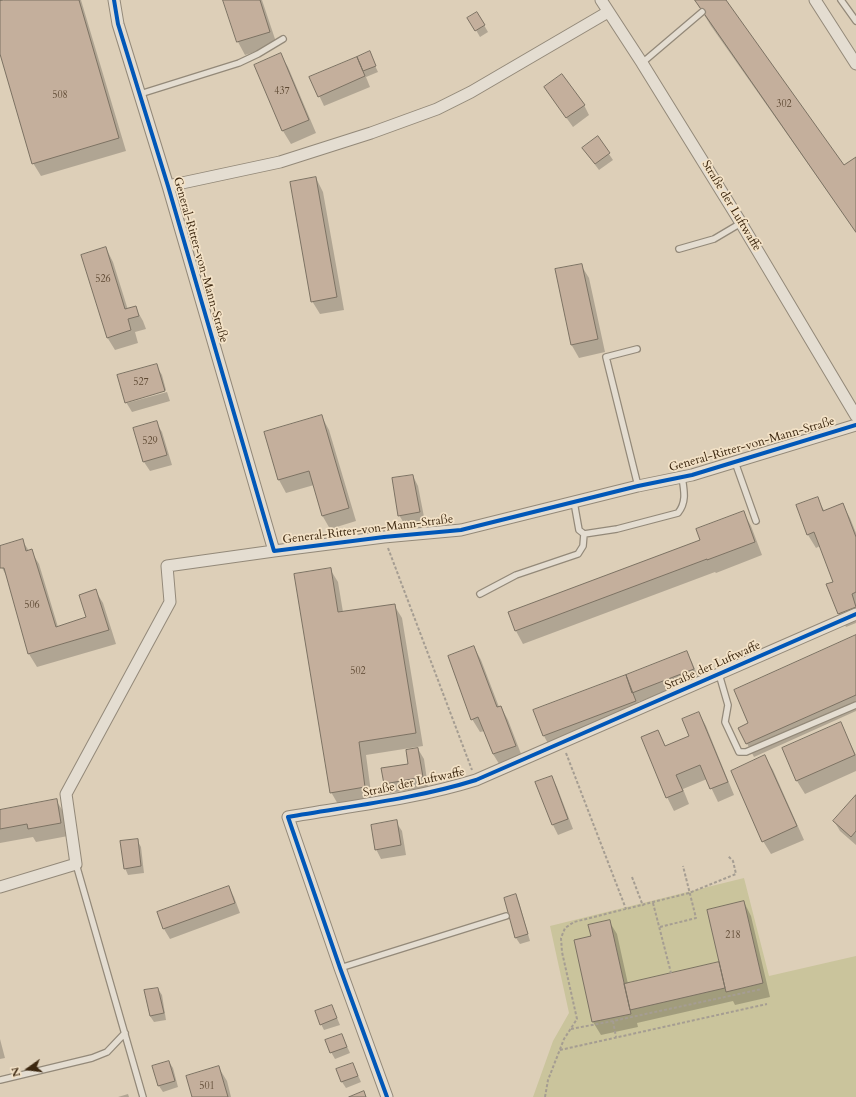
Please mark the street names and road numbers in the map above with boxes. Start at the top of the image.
street label: Straße der Luftwaffe [698,158,764,254]
street label: General-Ritter-von-Mann-Straße [169,175,231,345]
street label: General-Ritter-von-Mann-Straße [667,414,837,476]
street label: General-Ritter-von-Mann-Straße [282,512,454,548]
street label: Straße der Luftwaffe [663,638,763,694]
street label: Straße der Luftwaffe [362,765,466,801]

